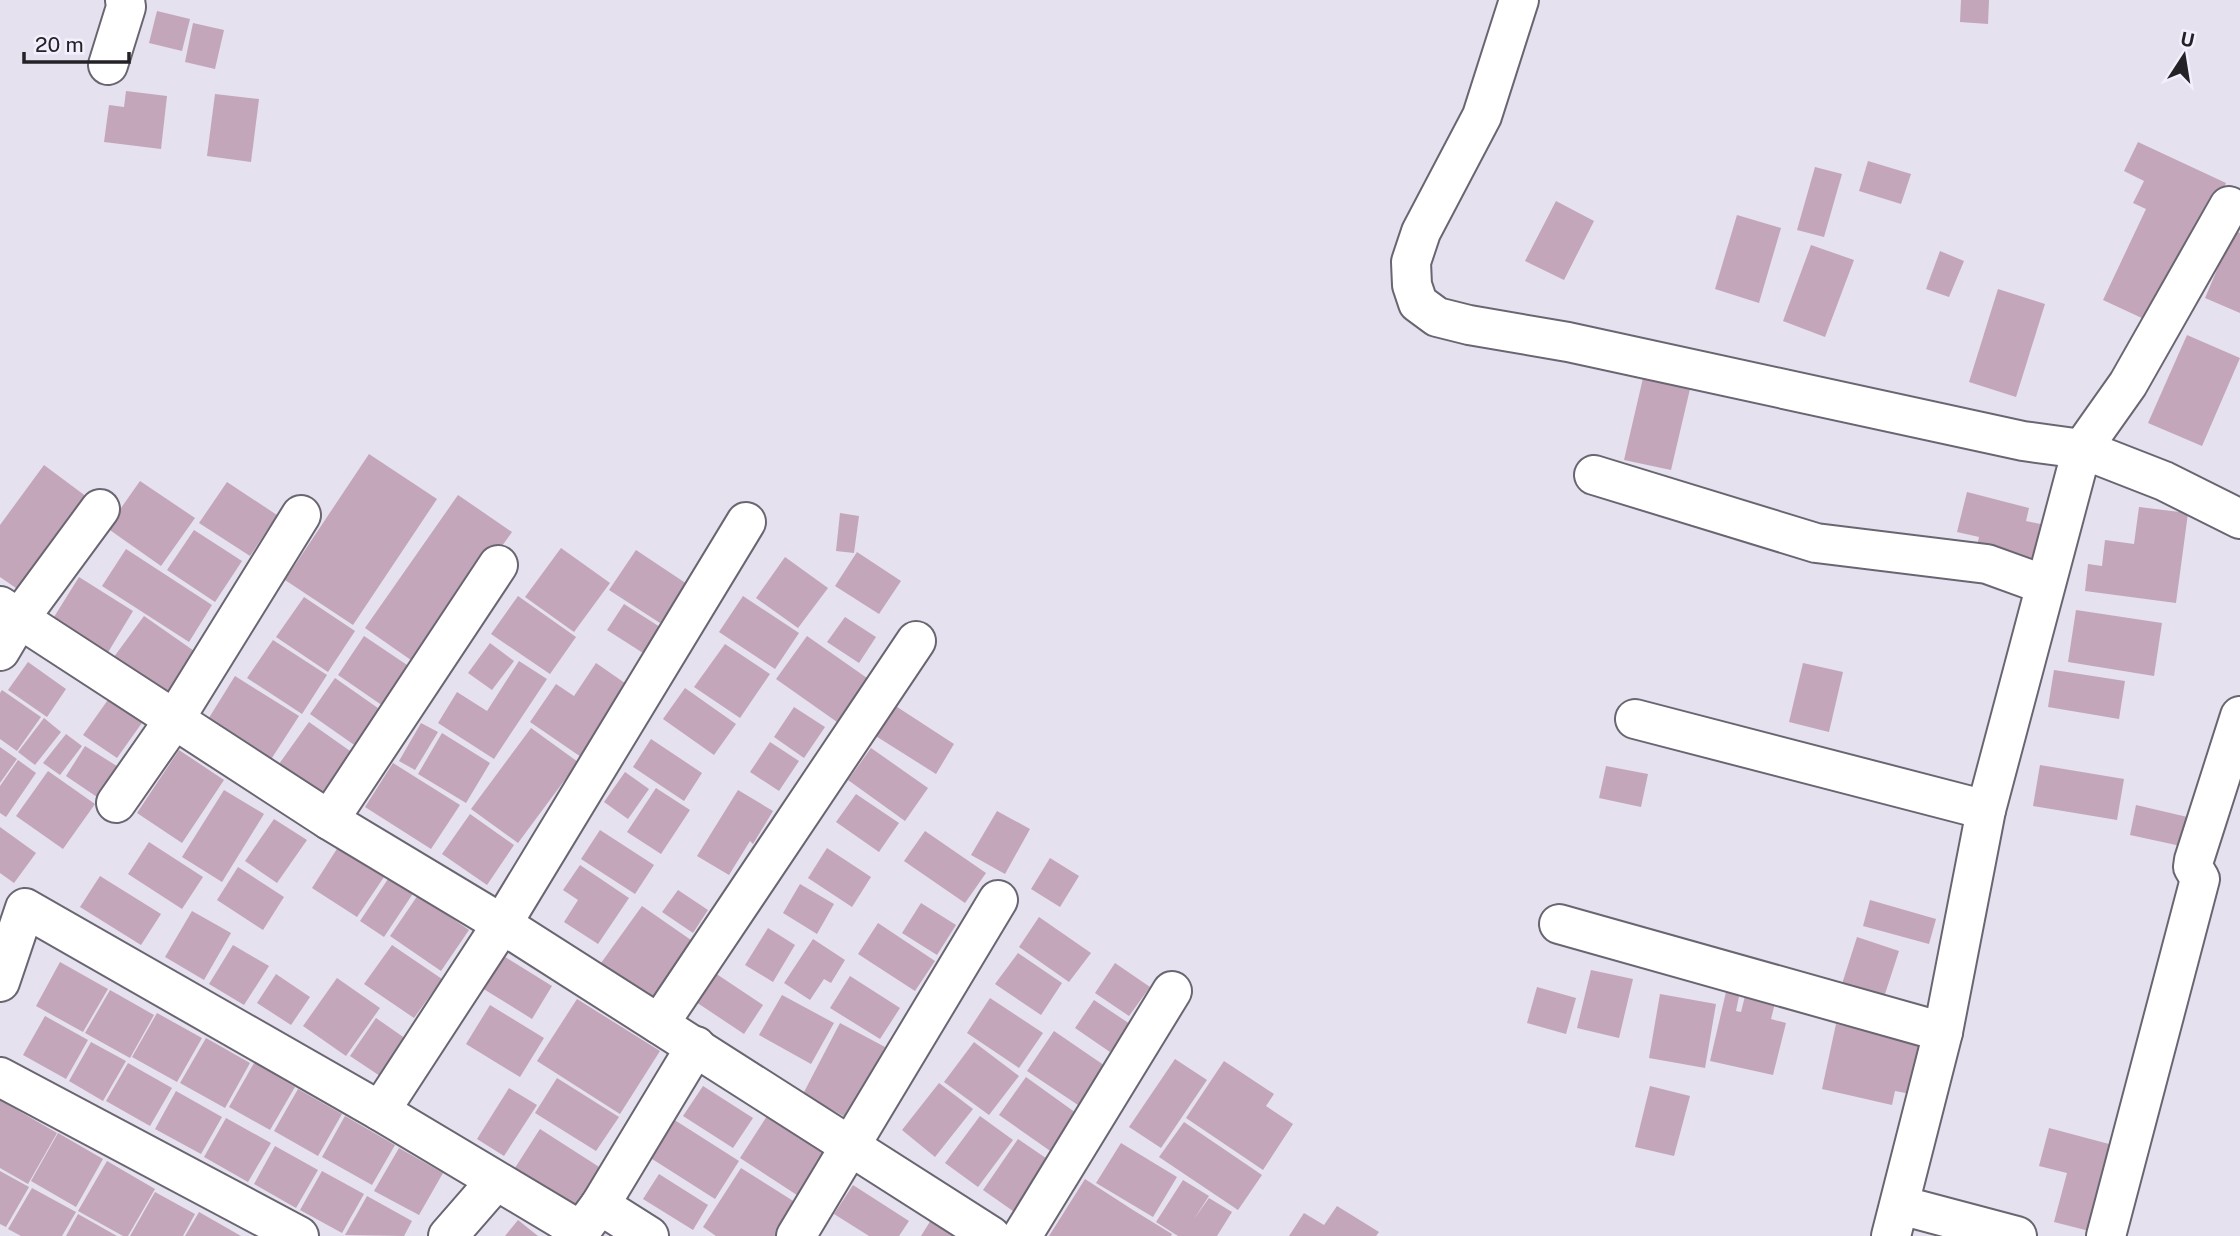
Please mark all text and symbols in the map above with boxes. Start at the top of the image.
scale bar [24,21,130,65]
north arrow [2149,21,2219,91]
text: U [2179,27,2197,52]
text: 20 m [35,32,84,57]

